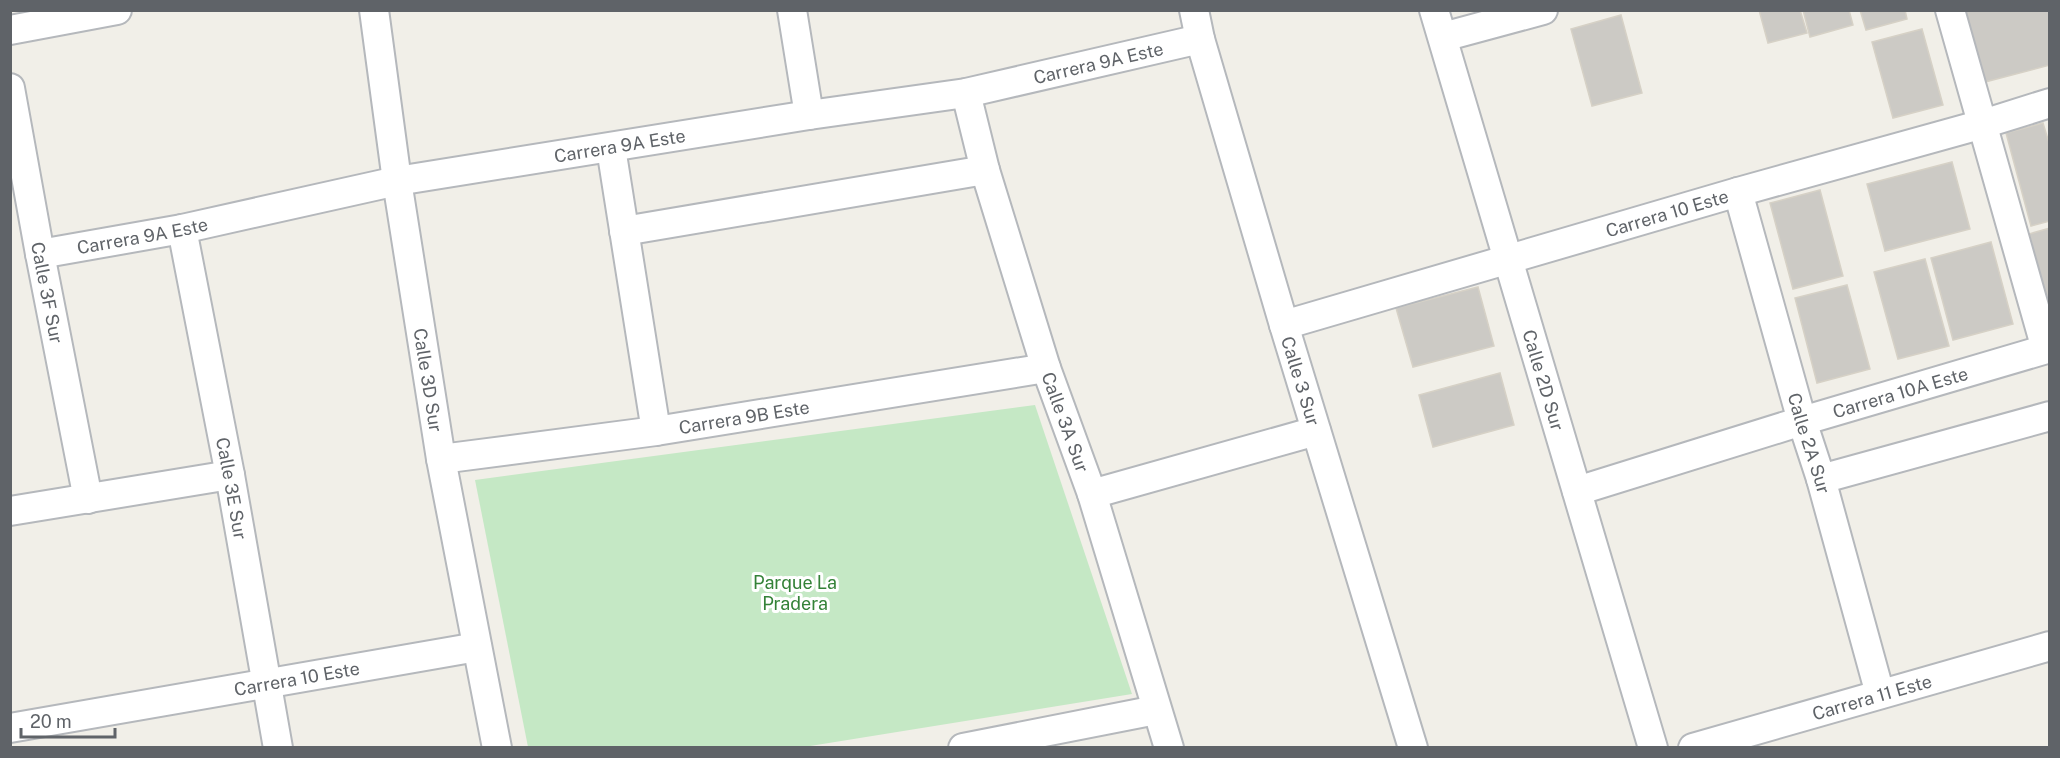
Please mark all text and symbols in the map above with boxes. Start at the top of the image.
street label: Carrera 9A Este [1031,37,1165,88]
street label: Carrera 9A Este [552,124,687,166]
street label: Carrera 10 Este [1603,185,1731,241]
street label: Carrera 9A Este [75,213,210,258]
street label: Calle 3F Sur [27,240,68,345]
street label: Calle 3D Sur [410,327,447,433]
street label: Calle 2D Sur [1519,327,1569,433]
street label: Calle 3 Sur [1277,334,1325,428]
street label: Carrera 10A Este [1830,362,1970,422]
street label: Calle 3A Sur [1038,369,1094,475]
street label: Calle 2A Sur [1784,390,1835,496]
street label: Carrera 9B Este [677,396,811,438]
street label: Calle 3E Sur [212,435,252,541]
park label: Parque La Pradera [753,572,837,614]
street label: Carrera 10 Este [232,657,361,699]
street label: Carrera 11 Este [1810,670,1934,724]
scale bar [21,701,116,739]
text: 20 m [30,711,72,732]

